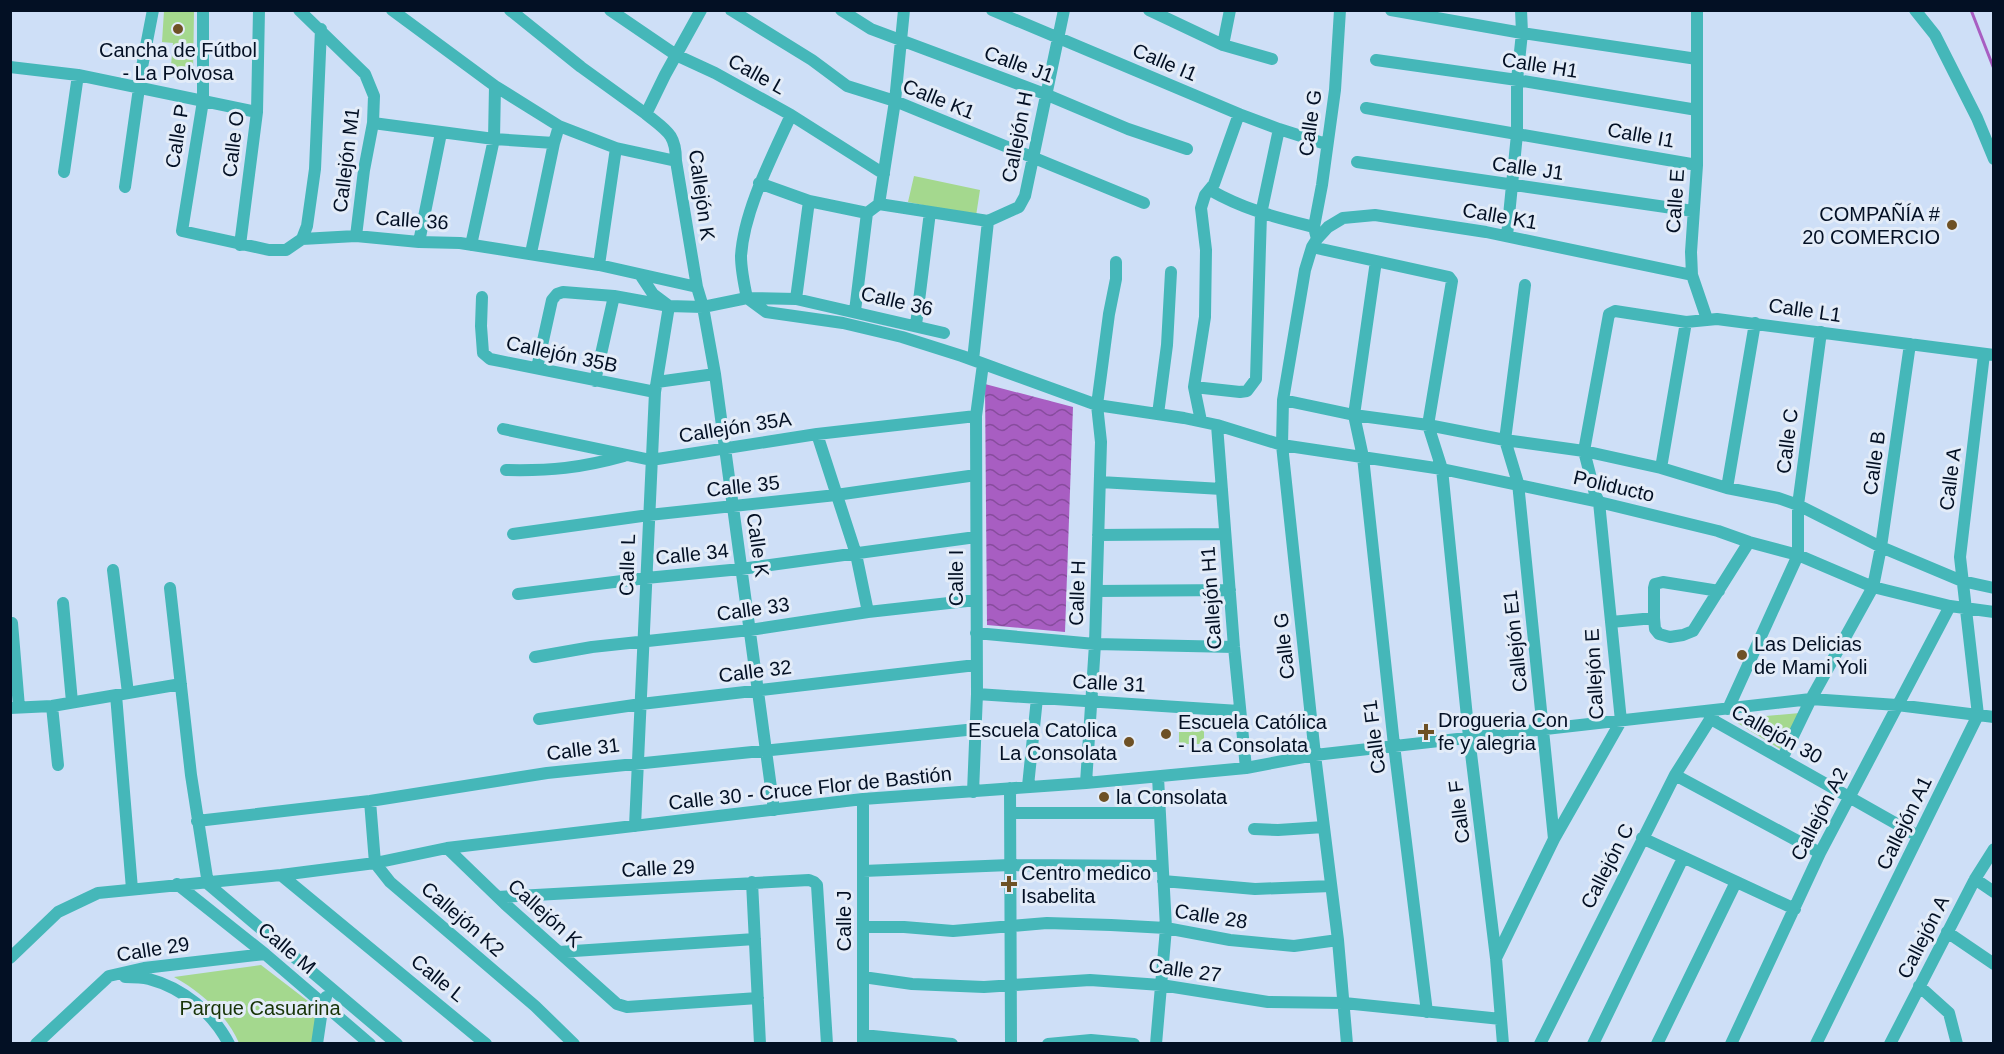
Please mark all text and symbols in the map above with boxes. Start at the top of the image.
marker: Cancha de Fútbol - La Polvosa [171,22,185,36]
place label: Cancha de Fútbol - La Polvosa [99,39,257,84]
street label: Calle I1 [1129,39,1201,85]
street label: Calle J1 [981,41,1057,87]
street label: Calle H1 [1500,48,1580,82]
street label: Calle L [724,49,790,99]
street label: Calle K1 [900,75,978,123]
street label: Calle G [1294,88,1326,158]
street label: Callejón H [997,90,1037,184]
street label: Calle P [161,102,193,170]
street label: Callejón M1 [329,106,363,214]
street label: Calle O [218,110,248,178]
street label: Calle I1 [1606,118,1676,152]
street label: Callejón K [685,148,719,242]
street label: Calle J1 [1491,152,1565,184]
street label: Calle E [1662,168,1688,234]
street label: Calle K1 [1461,199,1539,233]
place label: COMPAÑÍA # 20 COMERCIO [1802,202,1941,248]
street label: Calle 36 [375,206,449,234]
marker: COMPAÑÍA # 20 COMERCIO [1945,218,1959,232]
street label: Calle 36 [859,282,935,320]
street label: Calle L1 [1767,294,1843,326]
street label: Callejón 35B [504,331,620,377]
street label: Callejón 35A [677,407,793,447]
street label: Calle C [1772,407,1802,475]
street label: Calle B [1859,430,1889,496]
street label: Calle A [1935,446,1965,512]
street label: Poliducto [1571,466,1657,506]
street label: Calle 35 [705,471,781,501]
street label: Calle K [743,512,773,579]
street label: Calle L [615,534,639,596]
street label: Calle 34 [654,539,730,569]
street label: Callejón H1 [1196,546,1226,650]
street label: Calle I [945,550,967,606]
street label: Calle H [1065,560,1089,626]
street label: Callejón E1 [1499,589,1531,693]
street label: Calle 33 [715,593,791,625]
street label: Calle G [1270,612,1298,680]
street label: Callejón E [1581,628,1607,720]
place label: Las Delicias de Mami Yoli [1754,633,1867,678]
marker: Las Delicias de Mami Yoli [1735,648,1749,662]
street label: Calle 32 [717,656,793,686]
street label: Calle 31 [1072,670,1146,696]
street label: Calle F1 [1359,699,1389,775]
street label: Callejón 30 [1728,700,1826,768]
place label: Drogueria Con fe y alegria [1438,709,1568,754]
place label: Escuela Católica - La Consolata [1178,711,1328,756]
place label: Escuela Catolica La Consolata [968,719,1118,764]
marker: Drogueria Con fe y alegria [1419,725,1433,739]
marker: Escuela Católica - La Consolata [1159,727,1173,741]
street label: Calle 31 [545,734,621,764]
marker: Escuela Catolica La Consolata [1122,735,1136,749]
street label: Calle 30 - Cruce Flor de Bastión [667,762,953,814]
street label: Callejón A2 [1786,764,1852,864]
street label: Callejón A1 [1872,773,1936,873]
street label: Calle F [1444,779,1474,845]
place label: la Consolata [1116,786,1228,808]
marker: la Consolata [1097,790,1111,804]
street label: Callejón C [1576,820,1638,912]
street label: Calle 29 [621,855,695,881]
place label: Centro medico Isabelita [1021,862,1151,907]
street label: Callejón K [504,874,587,952]
street label: Callejón K2 [417,877,509,961]
marker: Centro medico Isabelita [1002,877,1016,891]
street label: Calle J [833,890,855,952]
street label: Callejón A [1893,891,1954,982]
street label: Calle 28 [1173,899,1249,933]
street label: Calle M [254,918,320,978]
street label: Calle 29 [115,932,191,966]
street label: Calle L [407,950,469,1006]
street label: Calle 27 [1147,954,1223,986]
park label: Parque Casuarina [179,997,341,1019]

